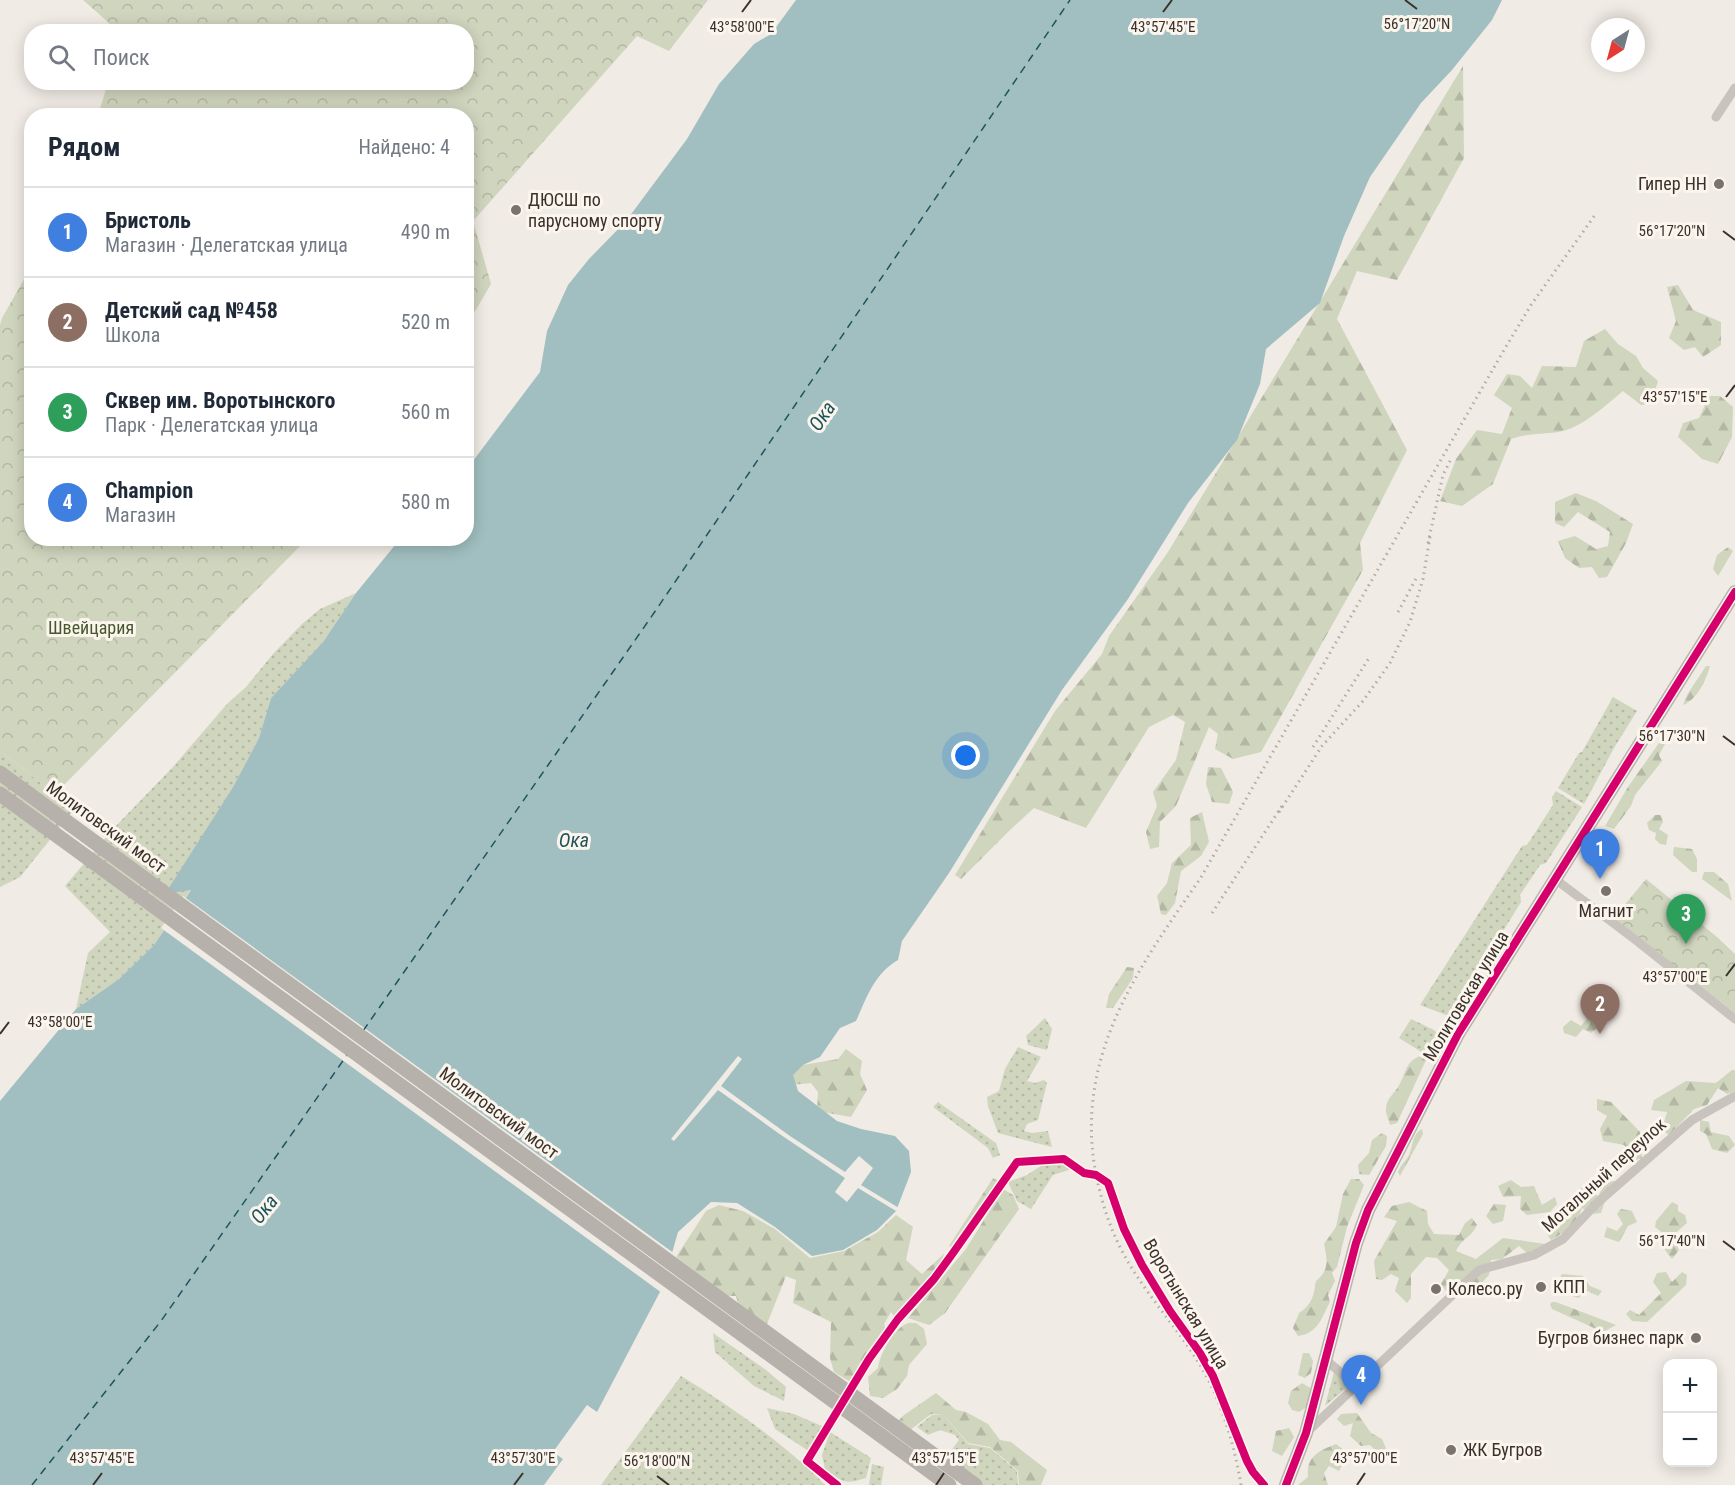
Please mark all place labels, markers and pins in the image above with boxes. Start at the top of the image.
place label: Гипер НН [1638,173,1707,194]
marker: Гипер НН [1712,177,1726,191]
place label: ДЮСШ по парусному спорту [528,189,662,231]
marker: ДЮСШ по парусному спорту [509,203,523,217]
pin: 1 [1580,830,1620,879]
marker: Магнит [1599,884,1613,898]
pin: 3 [1666,894,1706,944]
place label: Магнит [1579,900,1634,921]
pin: 2 [1580,984,1620,1034]
place label: КПП [1553,1276,1585,1297]
place label: Колесо.ру [1448,1278,1523,1299]
marker: КПП [1534,1280,1548,1294]
marker: Колесо.ру [1429,1282,1443,1296]
place label: Бугров бизнес парк [1538,1327,1684,1348]
marker: Бугров бизнес парк [1689,1331,1703,1345]
pin: 4 [1342,1356,1380,1405]
place label: ЖК Бугров [1463,1439,1543,1460]
marker: ЖК Бугров [1444,1443,1458,1457]

